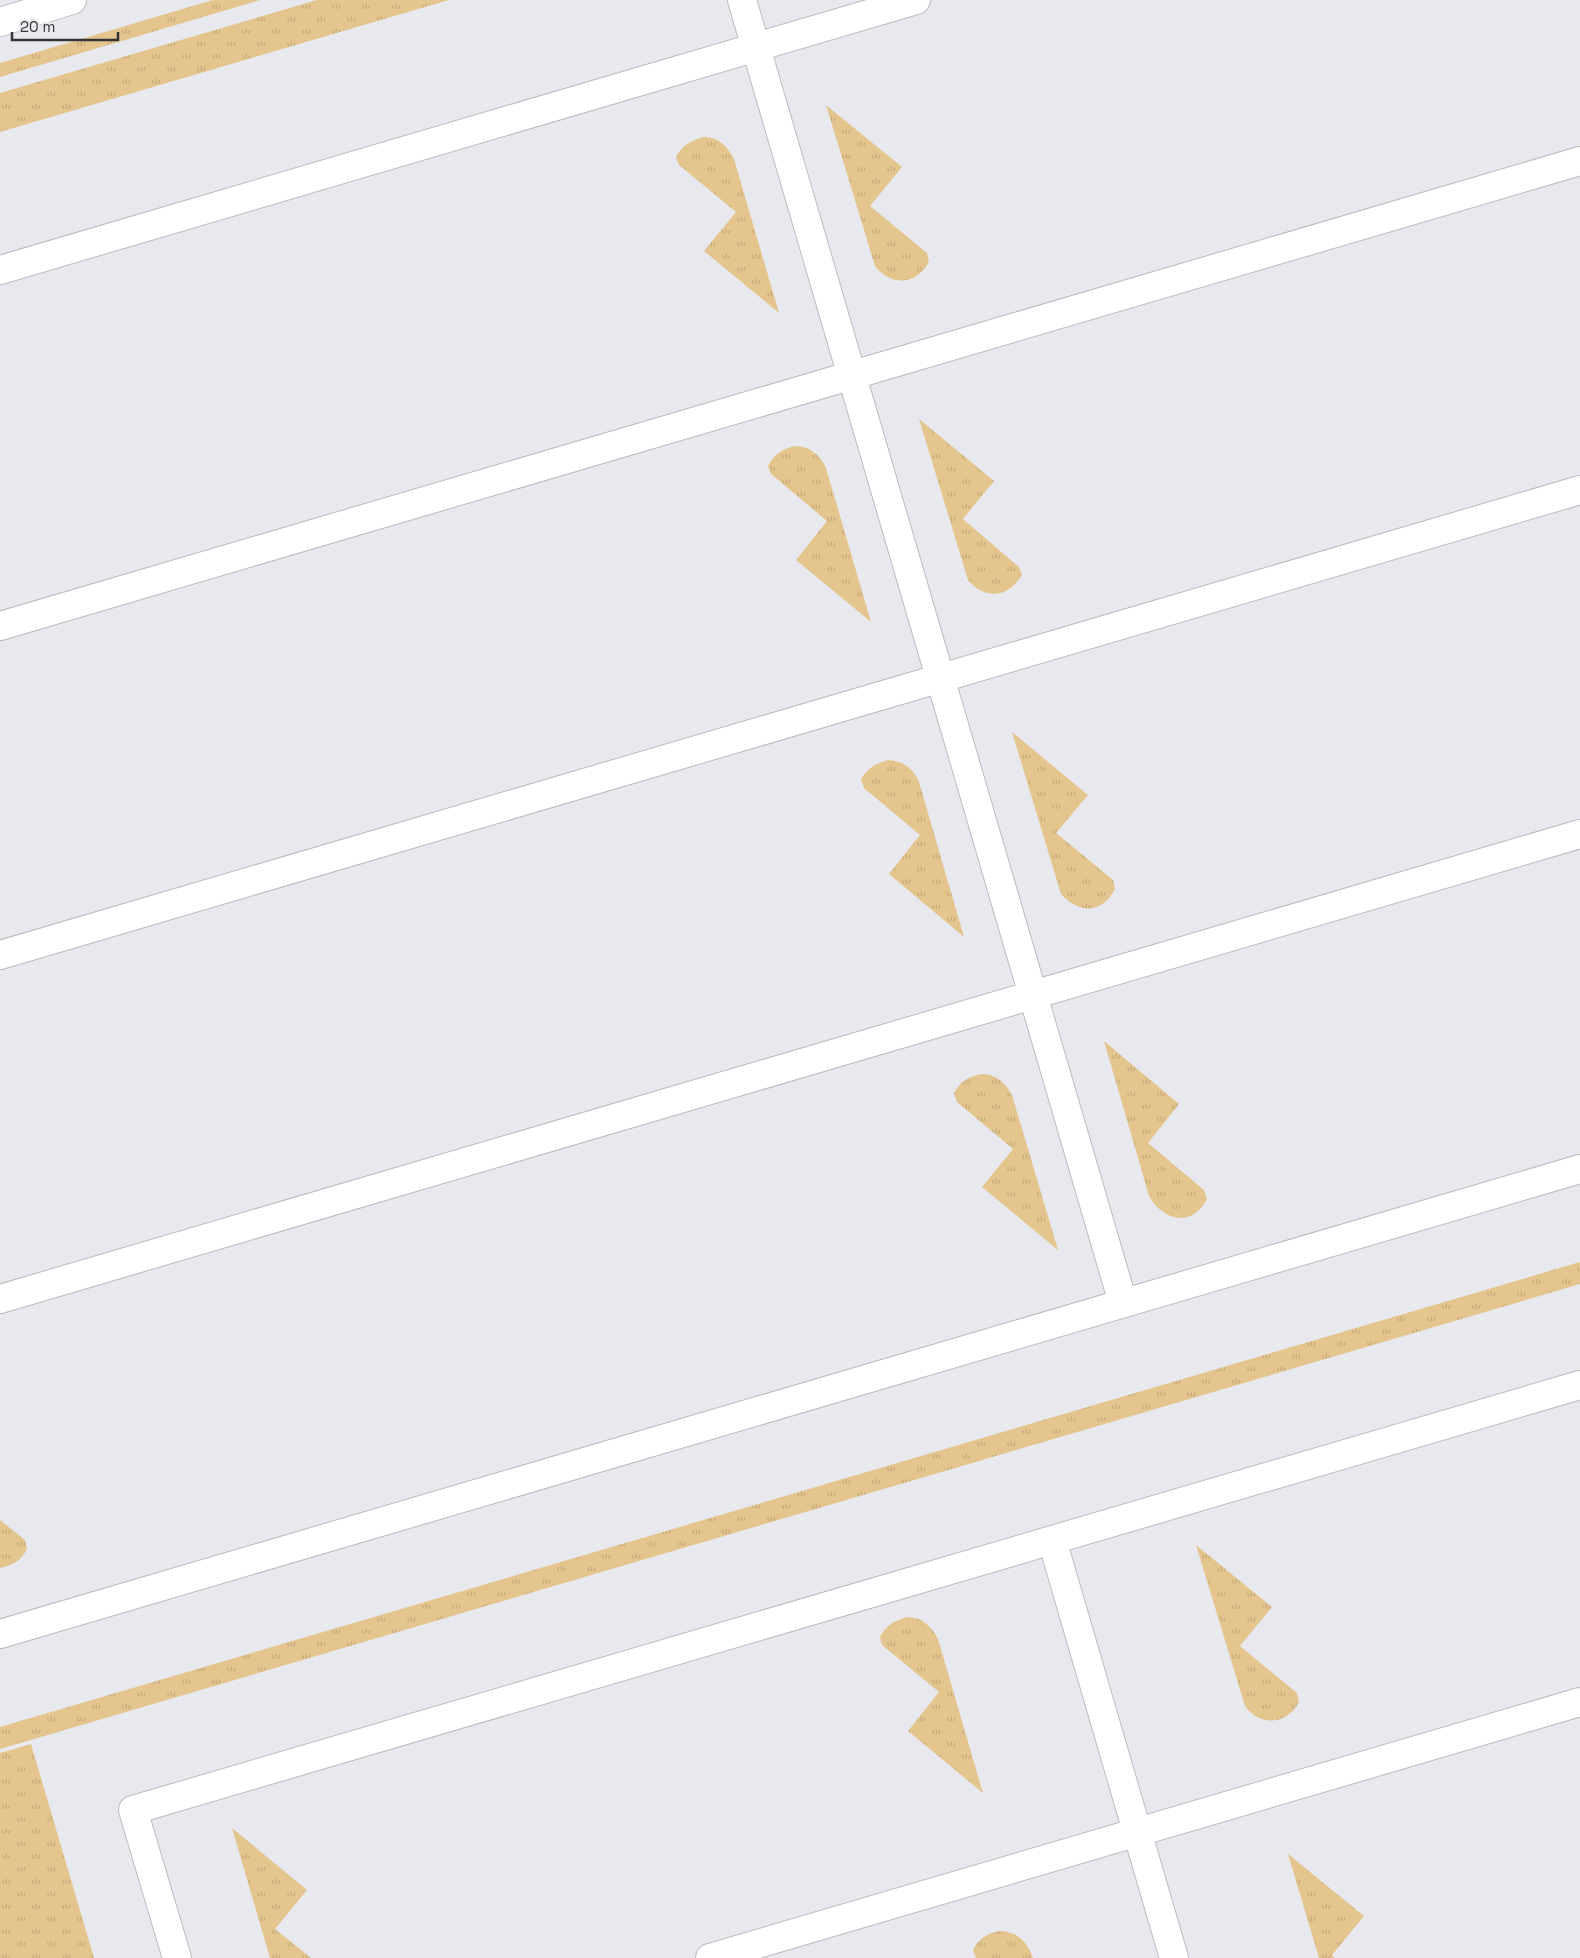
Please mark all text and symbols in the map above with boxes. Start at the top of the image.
scale bar [12,10,119,42]
text: 20 m [20,17,55,36]

